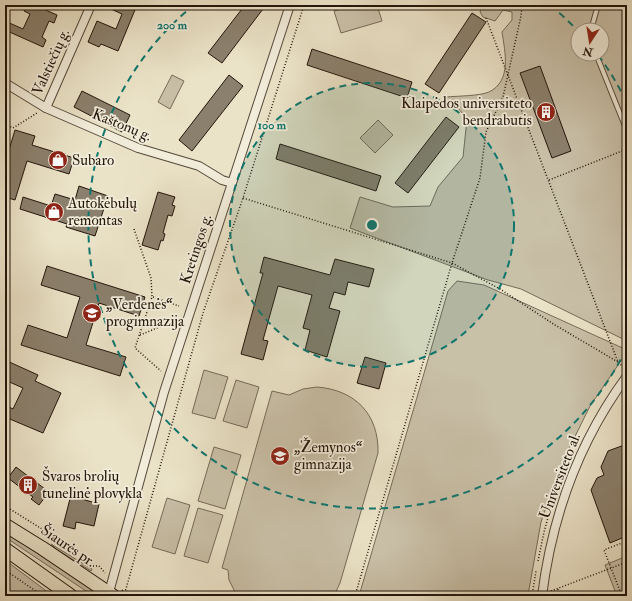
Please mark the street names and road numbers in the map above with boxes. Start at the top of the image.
street label: Valstiečių g. [28,26,74,98]
street label: Kaštonų g. [89,104,155,146]
street label: Kretingos g. [176,212,216,286]
street label: Universiteto al. [535,430,585,522]
street label: Šiaurės pr. [36,519,100,572]

